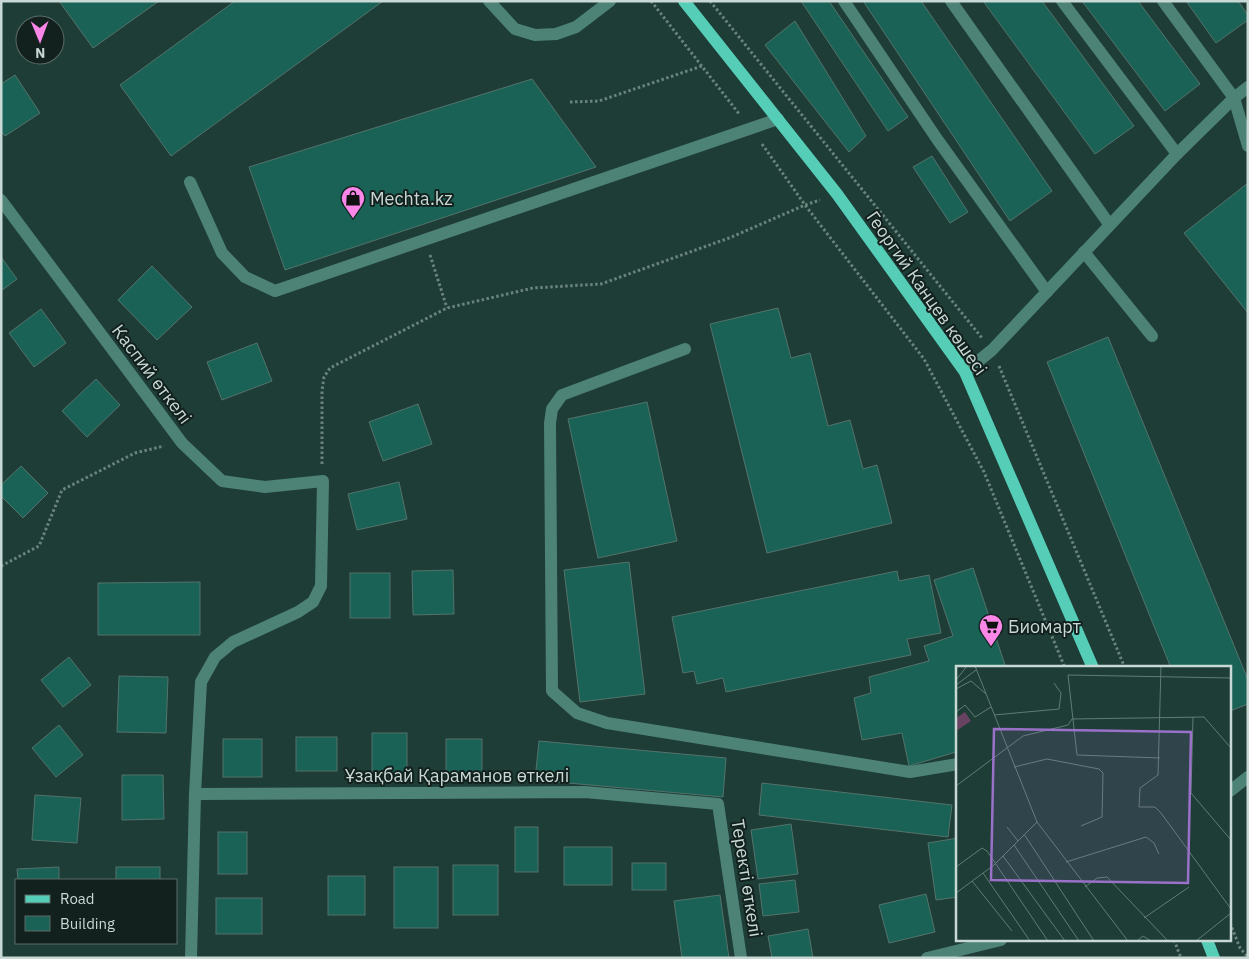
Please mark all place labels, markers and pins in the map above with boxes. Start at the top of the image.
shop icon: Mechta.kz [340,185,366,219]
place label: Mechta.kz [370,187,453,210]
supermarket icon: Биомарт [978,613,1004,647]
place label: Биомарт [1008,615,1081,638]

